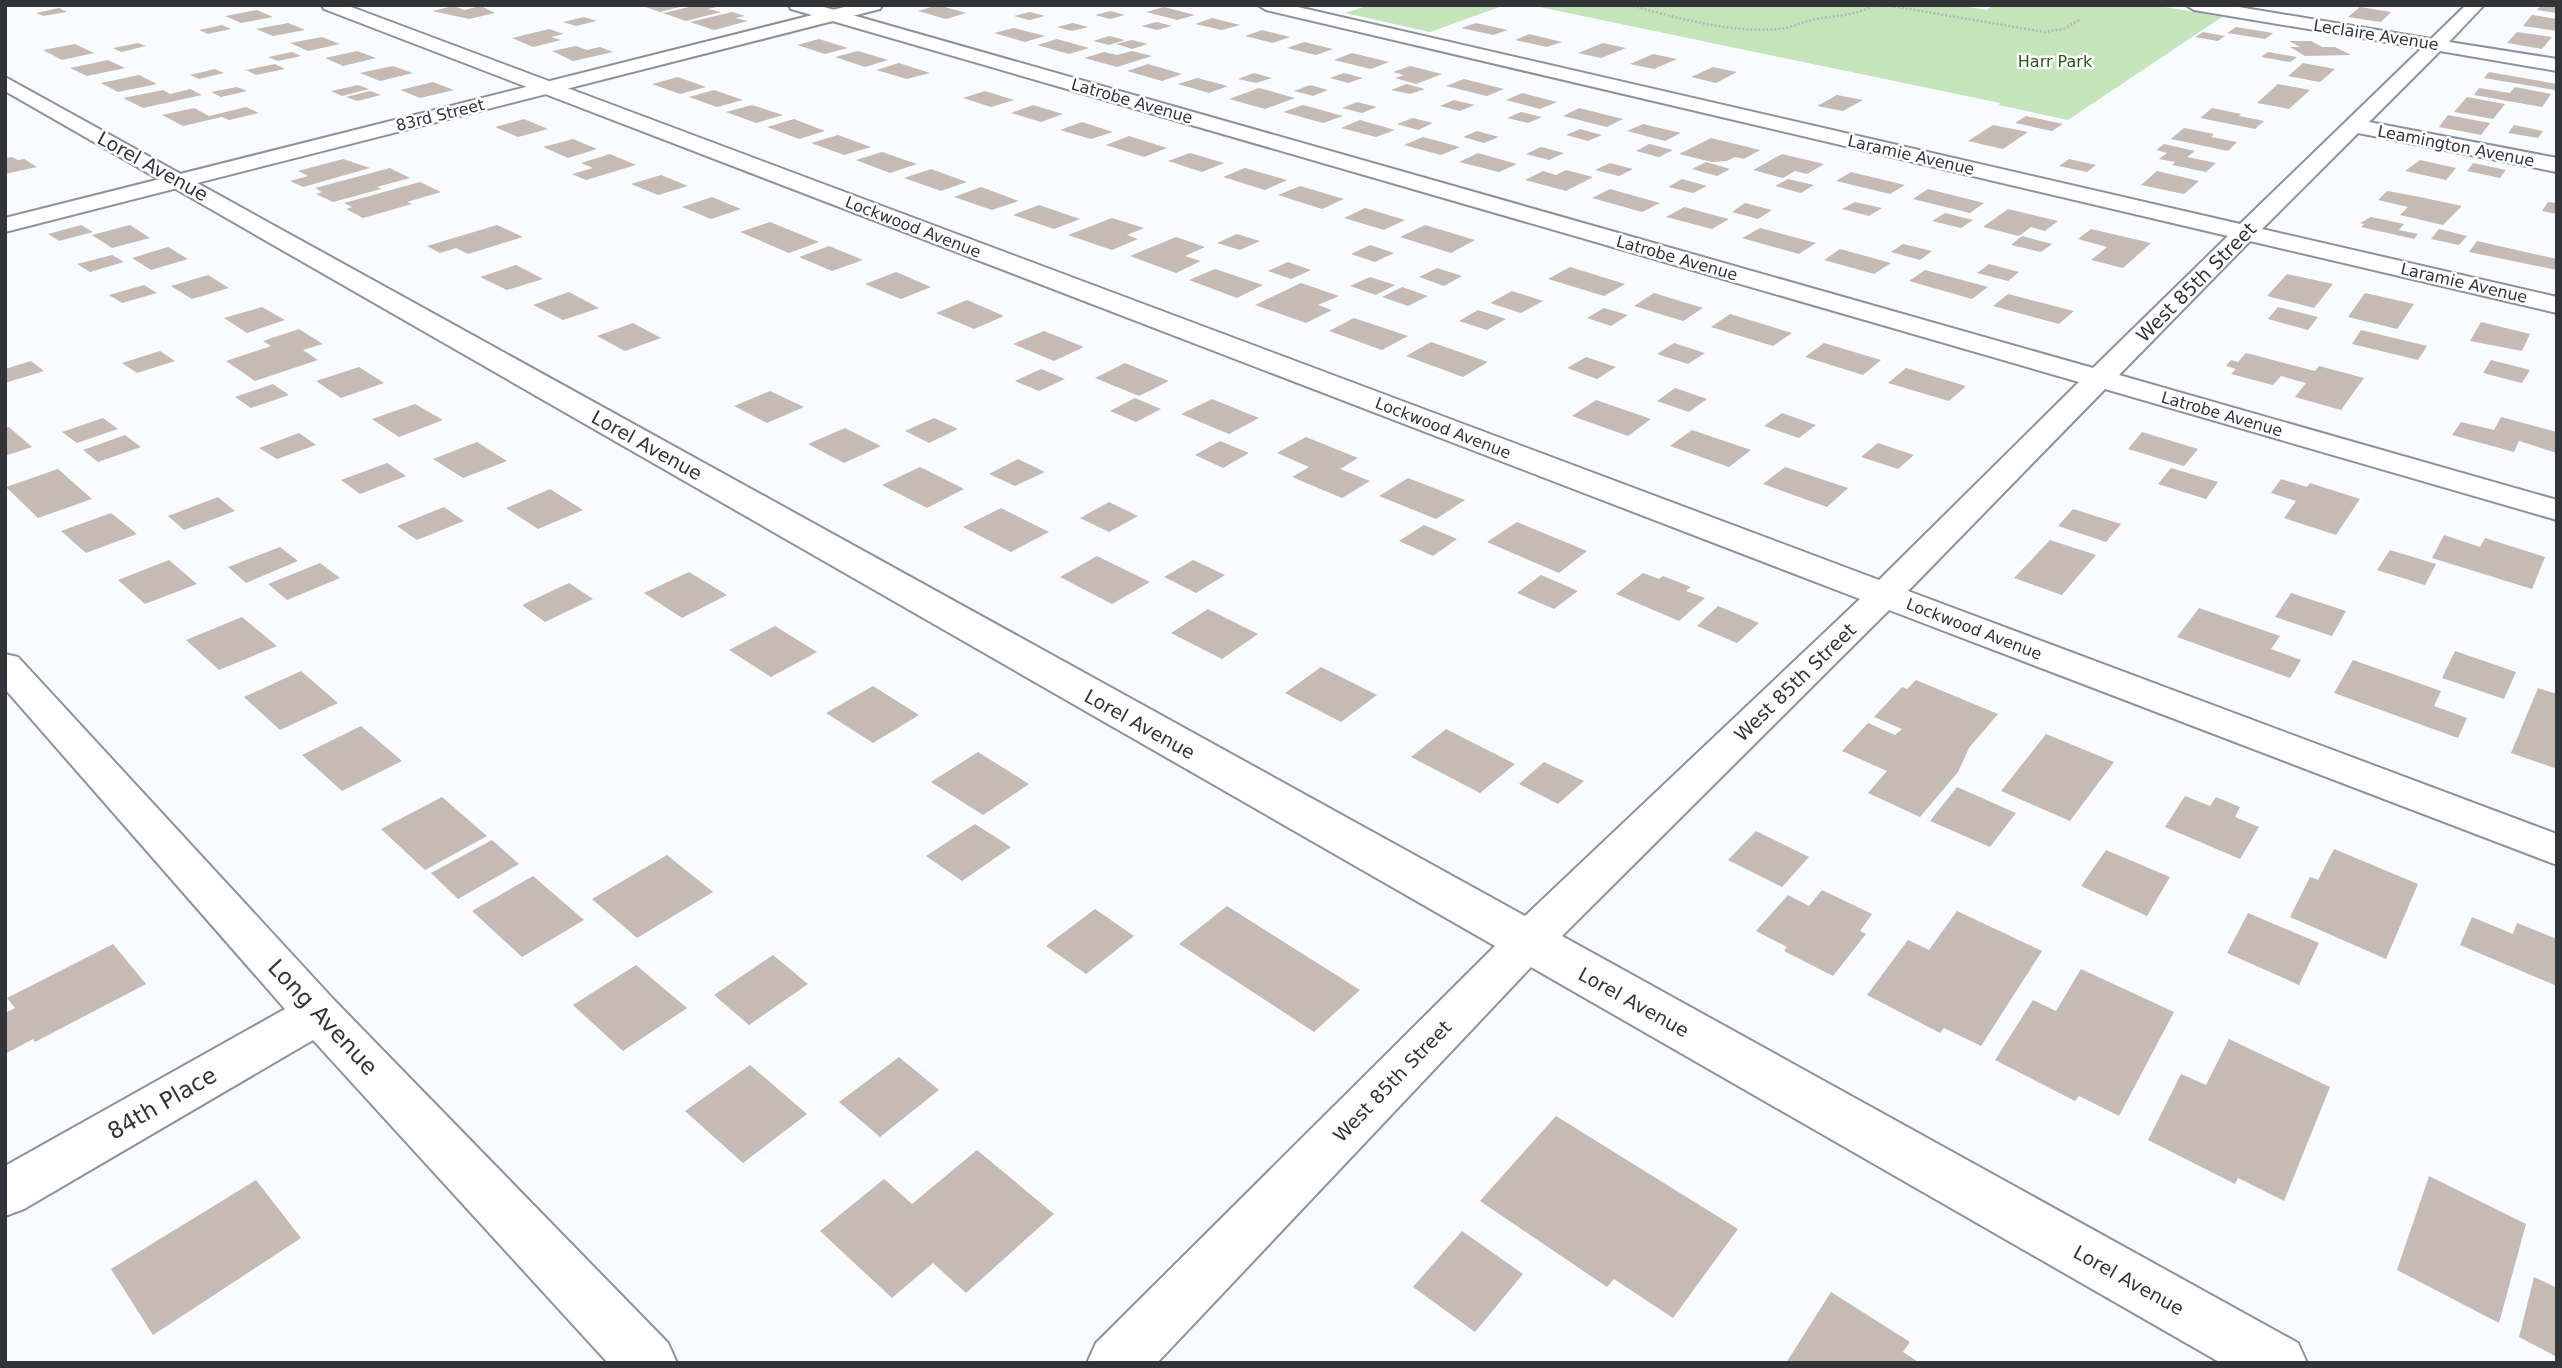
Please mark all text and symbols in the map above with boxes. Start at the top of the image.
street label: Leclaire Avenue [2312,16,2440,54]
park label: Harr Park [2018,52,2093,71]
street label: Latrobe Avenue [1069,75,1195,127]
street label: 83rd Street [394,95,486,135]
street label: Leamington Avenue [2376,121,2536,171]
street label: Lorel Avenue [94,127,212,205]
street label: Laramie Avenue [1846,131,1976,179]
street label: Lockwood Avenue [842,192,984,262]
street label: West 85th Street [2132,218,2260,346]
street label: Latrobe Avenue [1614,232,1740,284]
street label: Laramie Avenue [2399,259,2529,307]
street label: Latrobe Avenue [2159,388,2285,440]
street label: Lockwood Avenue [1372,393,1514,463]
street label: Lorel Avenue [588,406,706,484]
street label: Lockwood Avenue [1903,594,2045,664]
street label: West 85th Street [1730,618,1860,746]
street label: Lorel Avenue [1081,685,1199,763]
street label: Long Avenue [263,954,383,1080]
street label: Lorel Avenue [1575,963,1693,1041]
street label: West 85th Street [1328,1016,1456,1146]
street label: 84th Place [103,1061,221,1145]
street label: Lorel Avenue [2070,1241,2188,1319]

